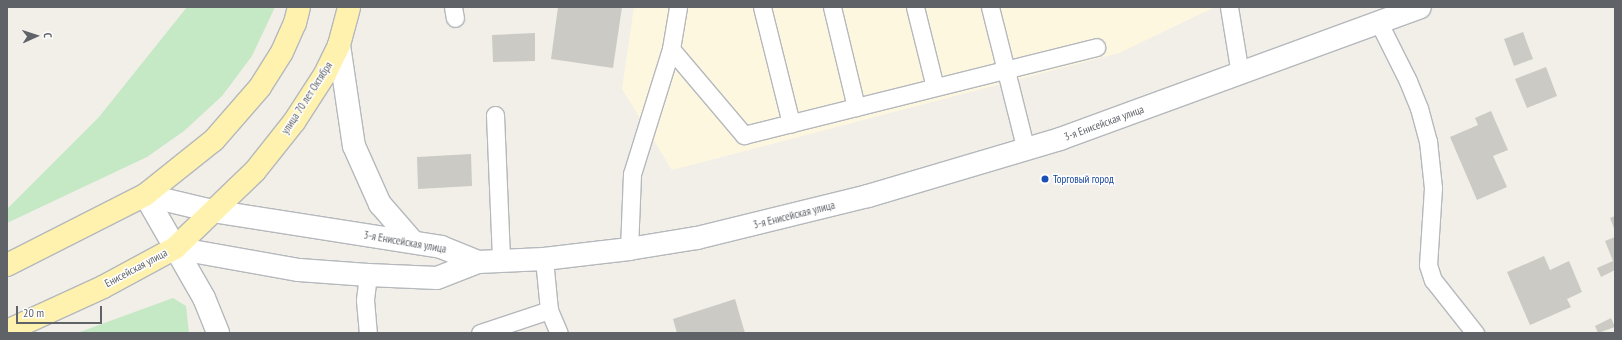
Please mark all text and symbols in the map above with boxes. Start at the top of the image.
north arrow [16,16,56,56]
text: С [41,32,55,38]
street label: улица 70 лет Октября [279,59,335,137]
street label: 3-я Енисейская улица [1062,102,1146,144]
place label: Торговый город [1053,172,1114,186]
marker: Торговый город [1040,174,1050,184]
street label: 3-я Енисейская улица [752,198,836,232]
street label: 3-я Енисейская улица [363,228,447,256]
street label: Енисейская улица [102,246,170,290]
scale bar [18,298,104,324]
text: 20 m [23,305,44,320]

